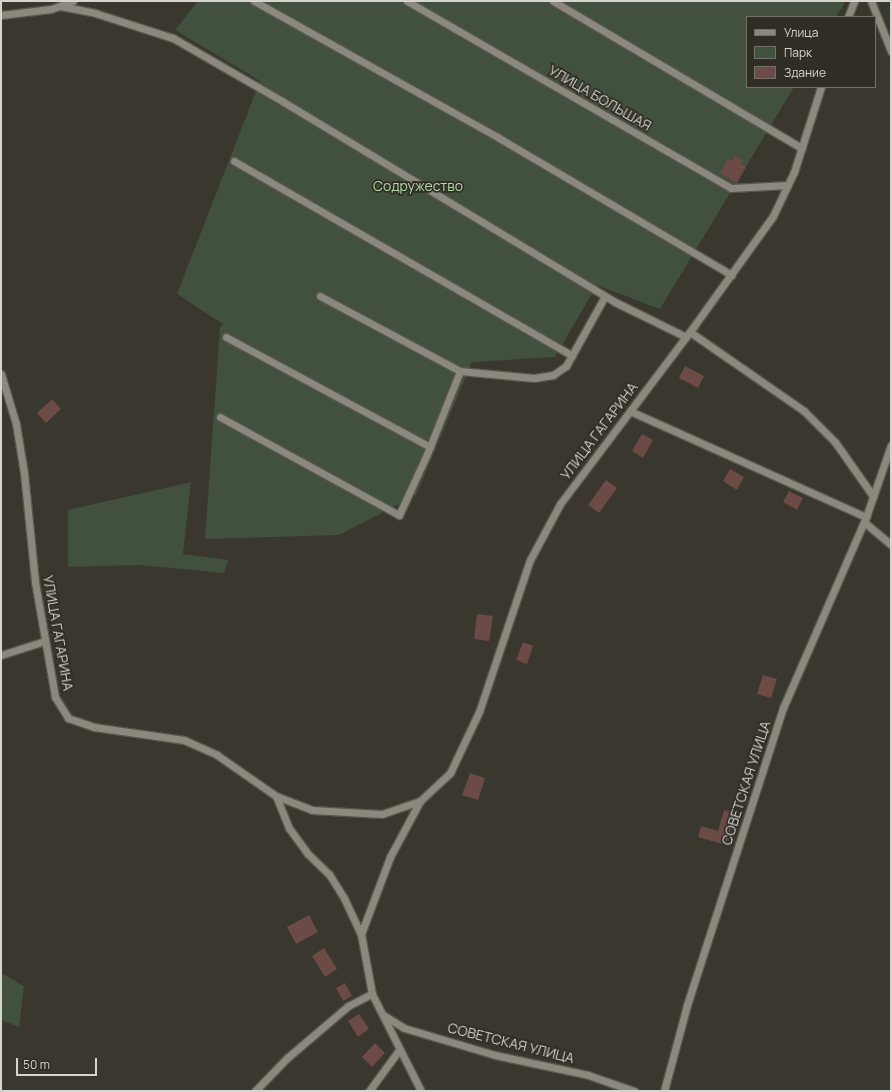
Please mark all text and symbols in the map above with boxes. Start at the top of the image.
legend [746,16,876,88]
text: Улица [784,24,818,41]
text: Парк [784,44,812,61]
street label: УЛИЦА БОЛЬШАЯ [546,62,654,134]
text: Здание [784,64,826,81]
park label: Содружество [373,178,463,194]
street label: УЛИЦА ГАГАРИНА [557,379,641,483]
street label: УЛИЦА ГАГАРИНА [40,574,76,692]
street label: СОВЕТСКАЯ УЛИЦА [718,719,774,847]
street label: СОВЕТСКАЯ УЛИЦА [446,1019,576,1067]
scale bar [18,1050,99,1076]
text: 50 m [23,1056,50,1073]

